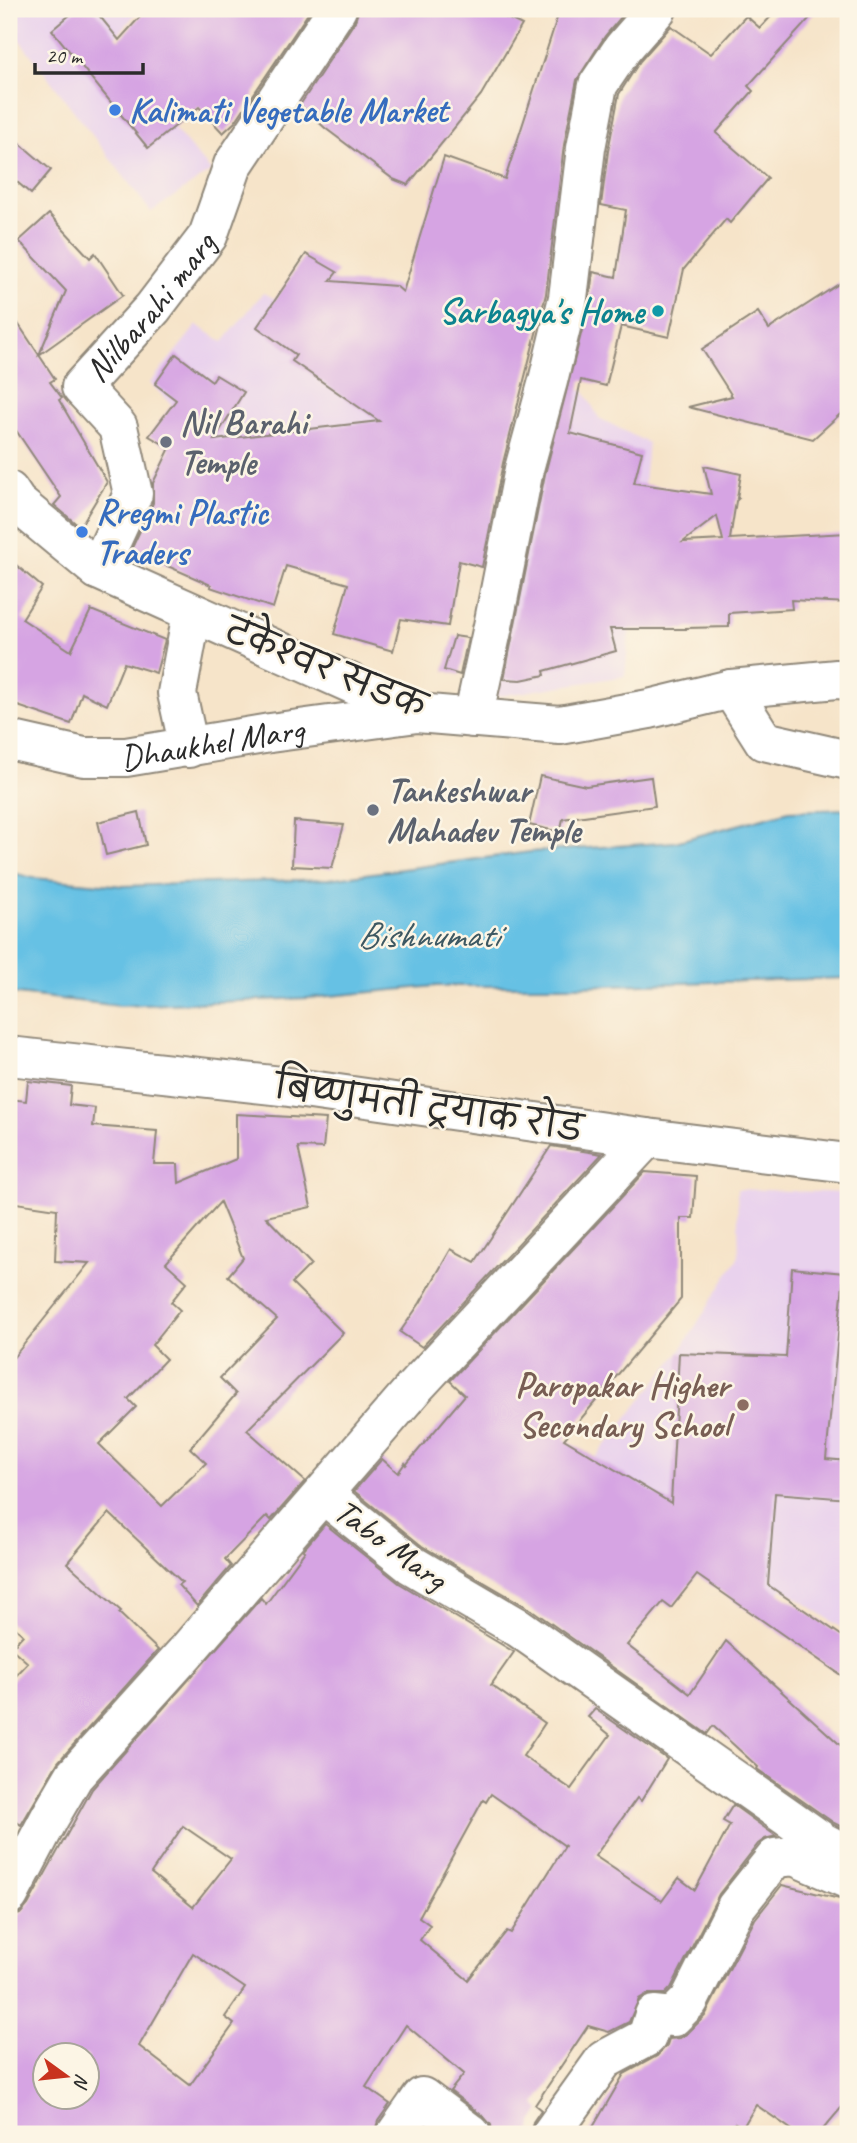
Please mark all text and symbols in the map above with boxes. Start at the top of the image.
scale bar [35,32,144,76]
text: 20 m [46,43,84,69]
place label: Kalimati Vegetable Market [129,88,451,133]
marker: Kalimati Vegetable Market [107,102,123,118]
street label: Nilbarahi marg [75,222,227,391]
place label: Sarbagya's Home [439,289,646,334]
marker: Sarbagya's Home [650,303,666,319]
place label: Nil Barahi Temple [180,400,311,485]
marker: Nil Barahi Temple [158,434,174,450]
place label: Rregmi Plastic Traders [96,490,270,575]
marker: Rregmi Plastic Traders [74,524,90,540]
street label: टंकेश्वर सडक [217,600,438,730]
street label: Dhaukhel Marg [117,706,309,781]
place label: Tankeshwar Mahadev Temple [387,768,583,853]
marker: Tankeshwar Mahadev Temple [365,802,381,818]
water label: Bishnumati [357,911,508,958]
street label: बिष्णुमती ट्रयाक रोड [270,1056,589,1154]
place label: Paropakar Higher Secondary School [515,1363,736,1448]
marker: Paropakar Higher Secondary School [735,1397,751,1413]
street label: Tabo Marg [325,1488,458,1602]
north arrow [32,2042,102,2112]
text: N [68,2071,95,2092]

